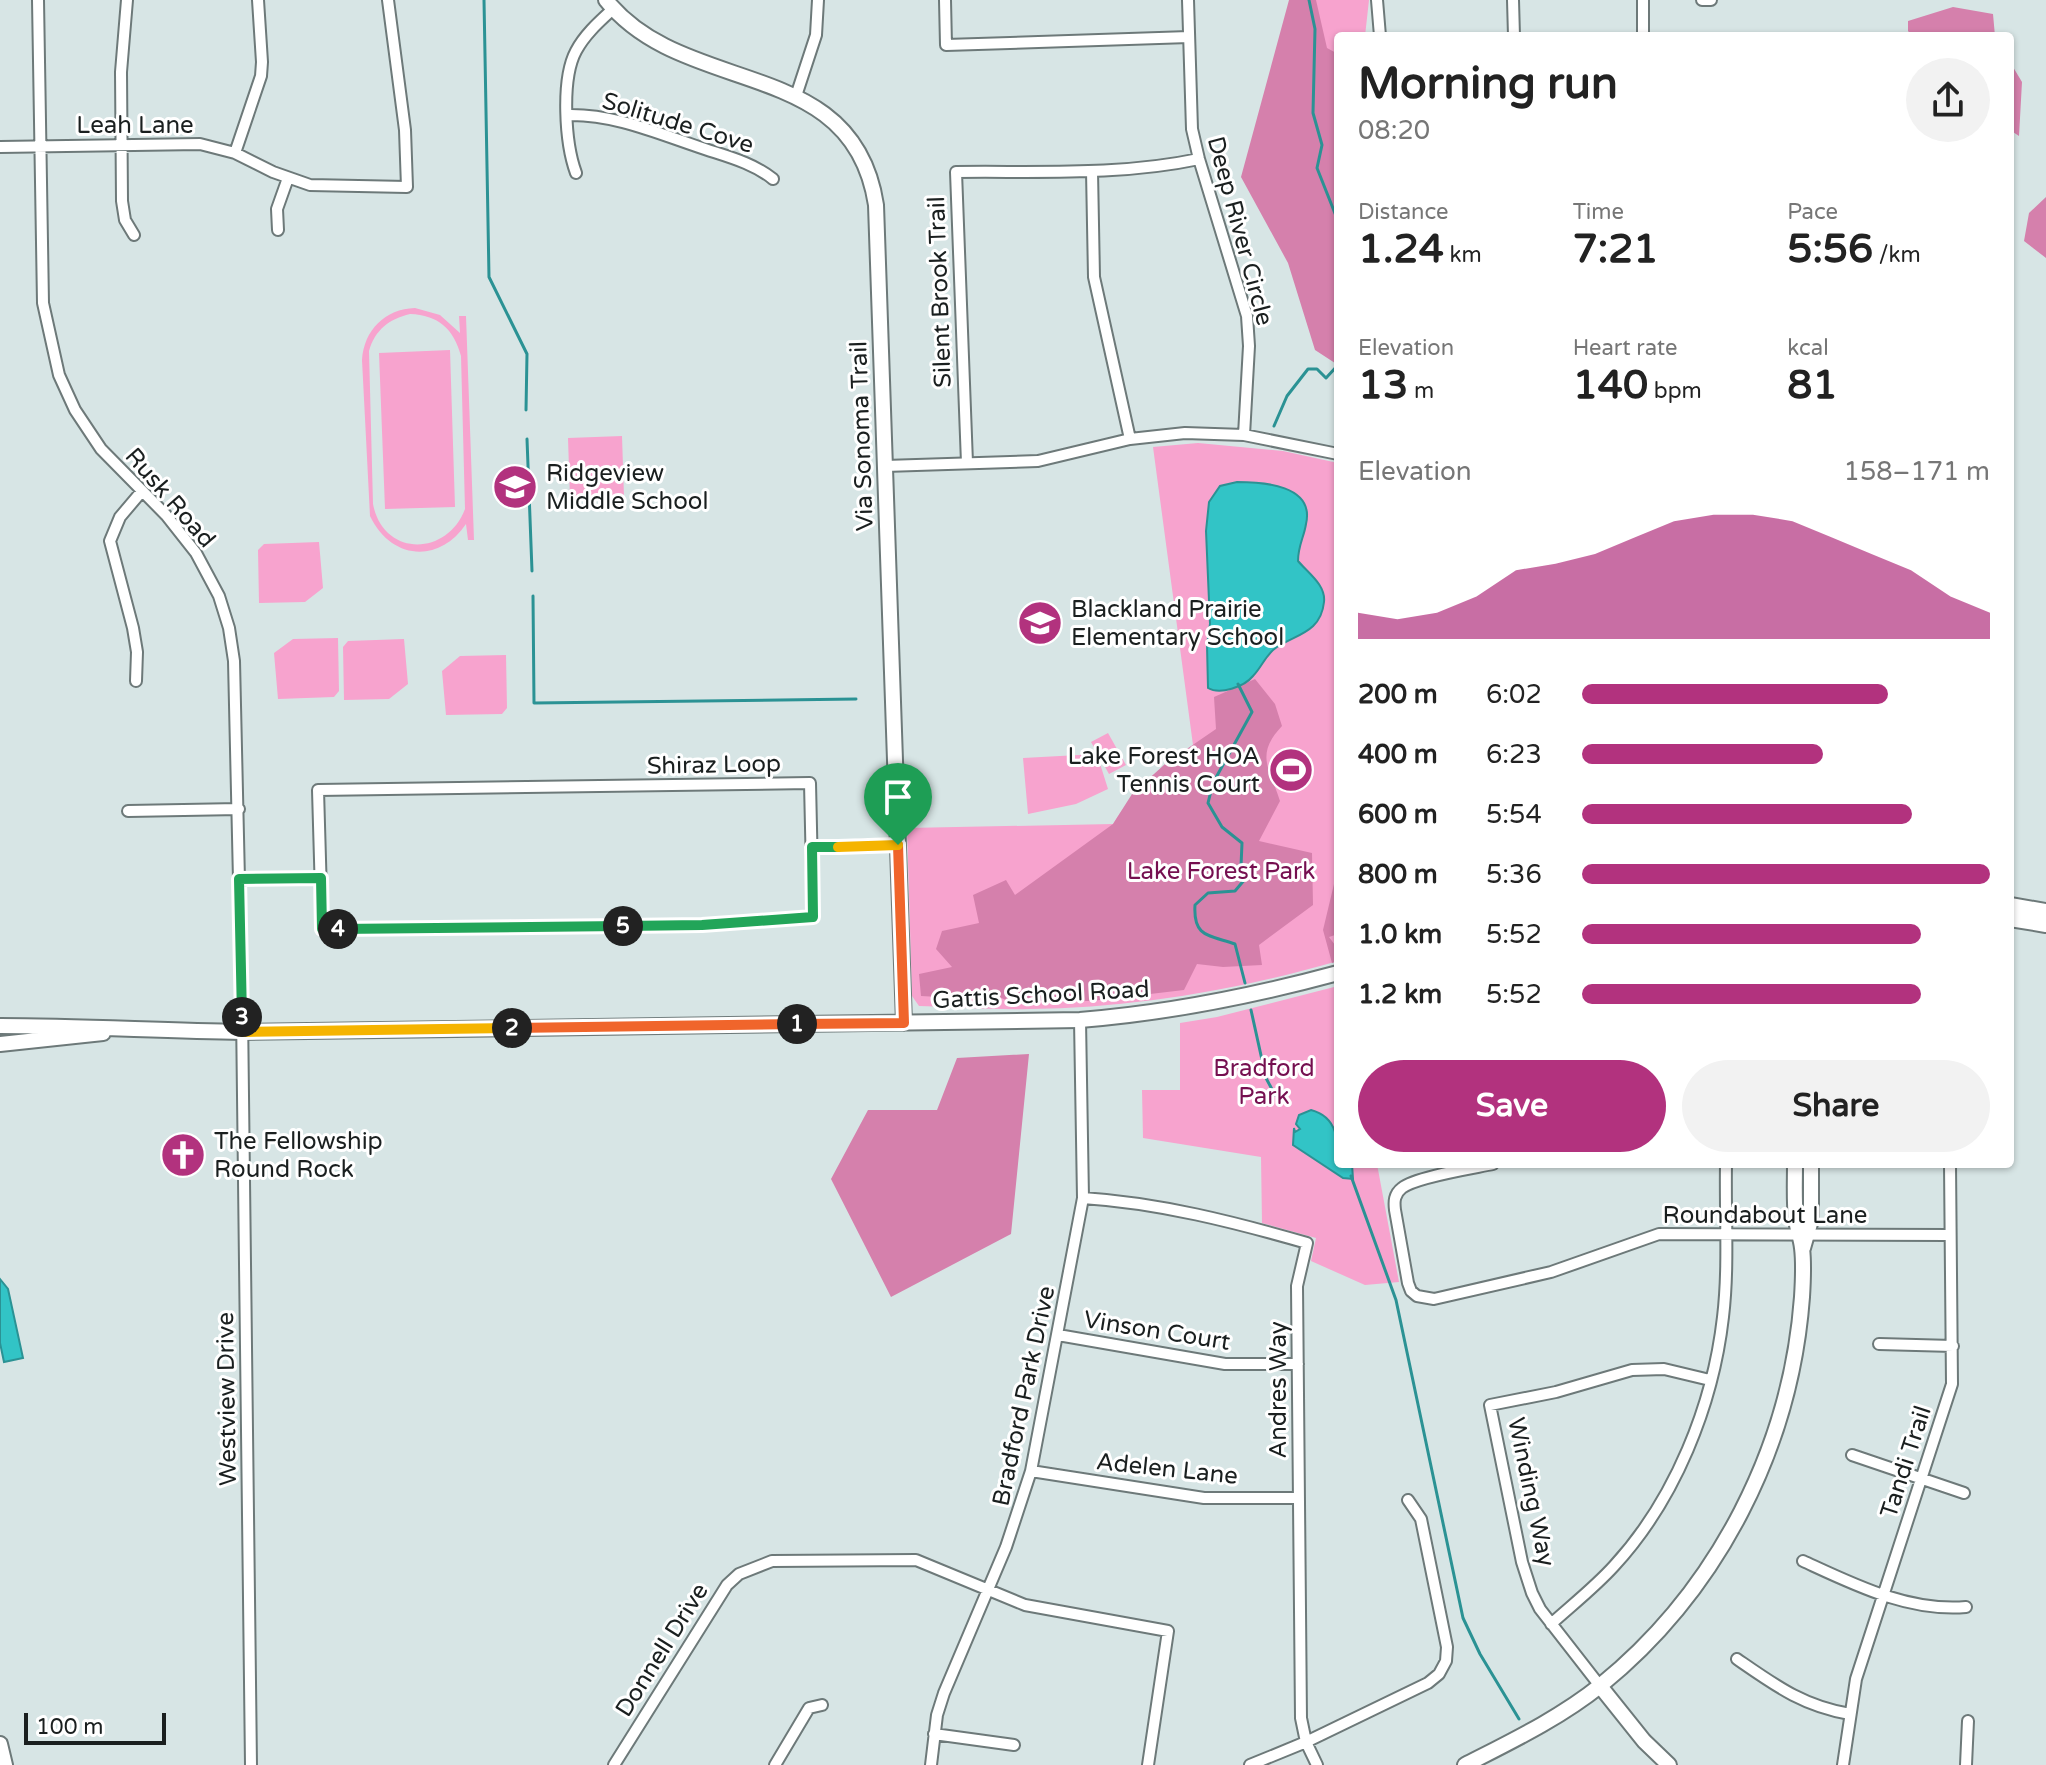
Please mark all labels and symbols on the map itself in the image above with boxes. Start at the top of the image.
street label: Solitude Cove [599,86,757,160]
street label: Leah Lane [76,111,194,140]
street label: Deep River Circle [1201,133,1279,329]
street label: Silent Brook Trail [922,196,958,388]
street label: Via Sonoma Trail [844,340,880,532]
street label: Rusk Road [119,442,221,554]
place label: Ridgeview Middle School [546,459,708,516]
school or university icon: Ridgeview Middle School [491,463,539,511]
place label: Blackland Prairie Elementary School [1071,595,1284,652]
school or university icon: Blackland Prairie Elementary School [1016,599,1064,647]
place label: Lake Forest HOA Tennis Court [1067,742,1260,799]
sports icon: Lake Forest HOA Tennis Court [1267,746,1315,794]
street label: Shiraz Loop [647,749,781,781]
pin [864,763,932,845]
park label: Lake Forest Park [1127,857,1315,886]
pin: 5 [603,906,643,946]
pin: 4 [318,909,358,949]
street label: Gattis School Road [932,975,1150,1015]
pin: 3 [222,997,262,1037]
pin: 1 [777,1004,817,1044]
pin: 2 [492,1008,532,1048]
park label: Bradford Park [1213,1054,1315,1111]
place label: The Fellowship Round Rock [214,1127,383,1184]
church icon: The Fellowship Round Rock [159,1131,207,1179]
street label: Roundabout Lane [1663,1201,1867,1230]
street label: Bradford Park Drive [987,1283,1061,1509]
street label: Vinson Court [1082,1305,1232,1357]
street label: Westview Drive [211,1312,243,1486]
street label: Andres Way [1264,1321,1293,1459]
street label: Tandi Trail [1874,1402,1938,1522]
street label: Winding Way [1501,1415,1561,1569]
street label: Adelen Lane [1095,1447,1239,1491]
street label: Donnell Drive [609,1578,715,1722]
scale bar [24,1709,166,1745]

